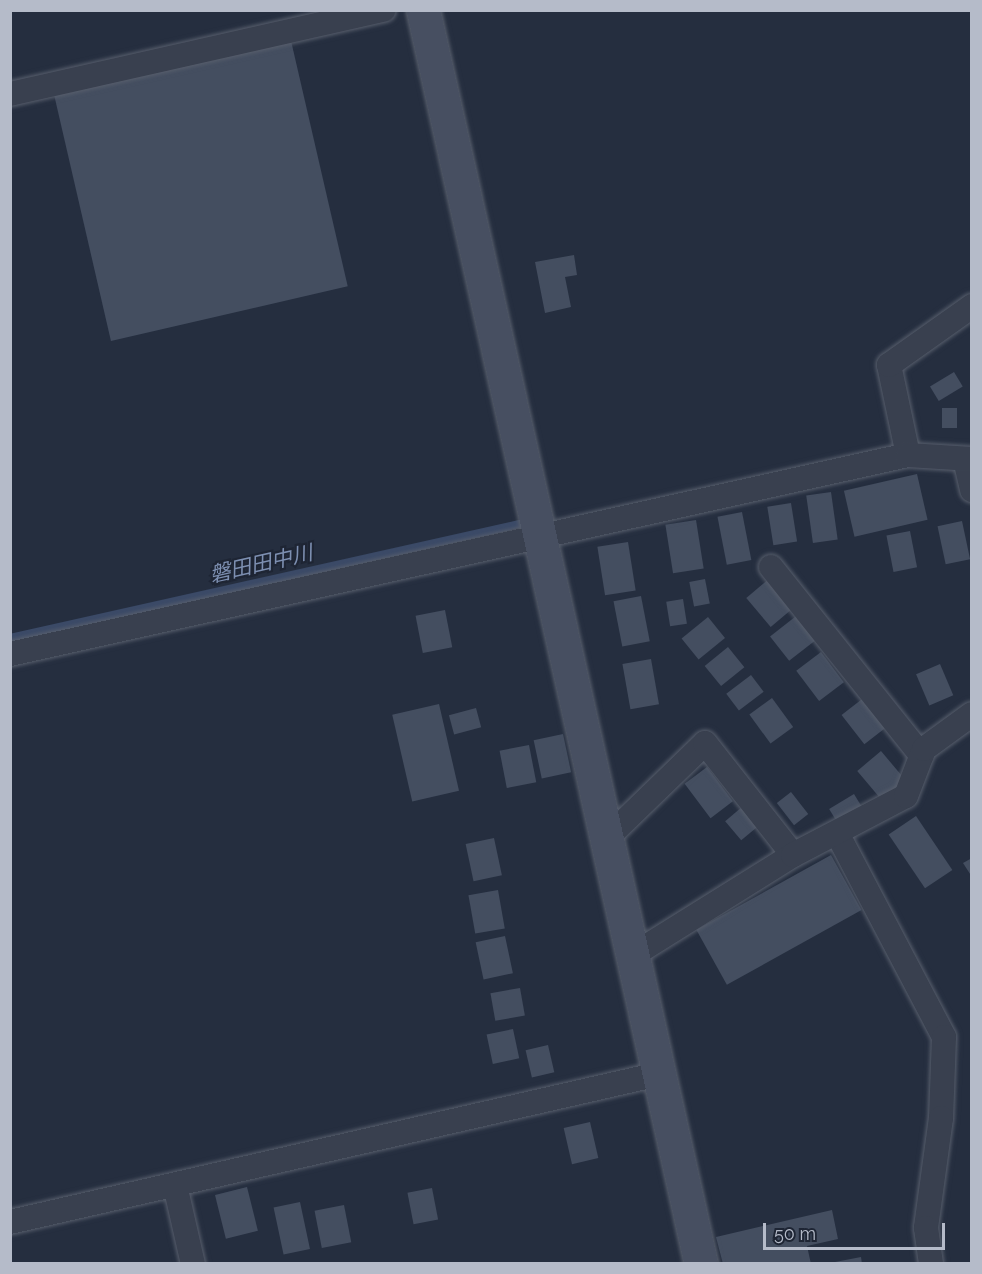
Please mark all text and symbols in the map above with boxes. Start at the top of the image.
water label: 磐田田中川 [207,540,315,588]
scale bar [766,1211,948,1249]
text: 50 m [774,1223,816,1244]

